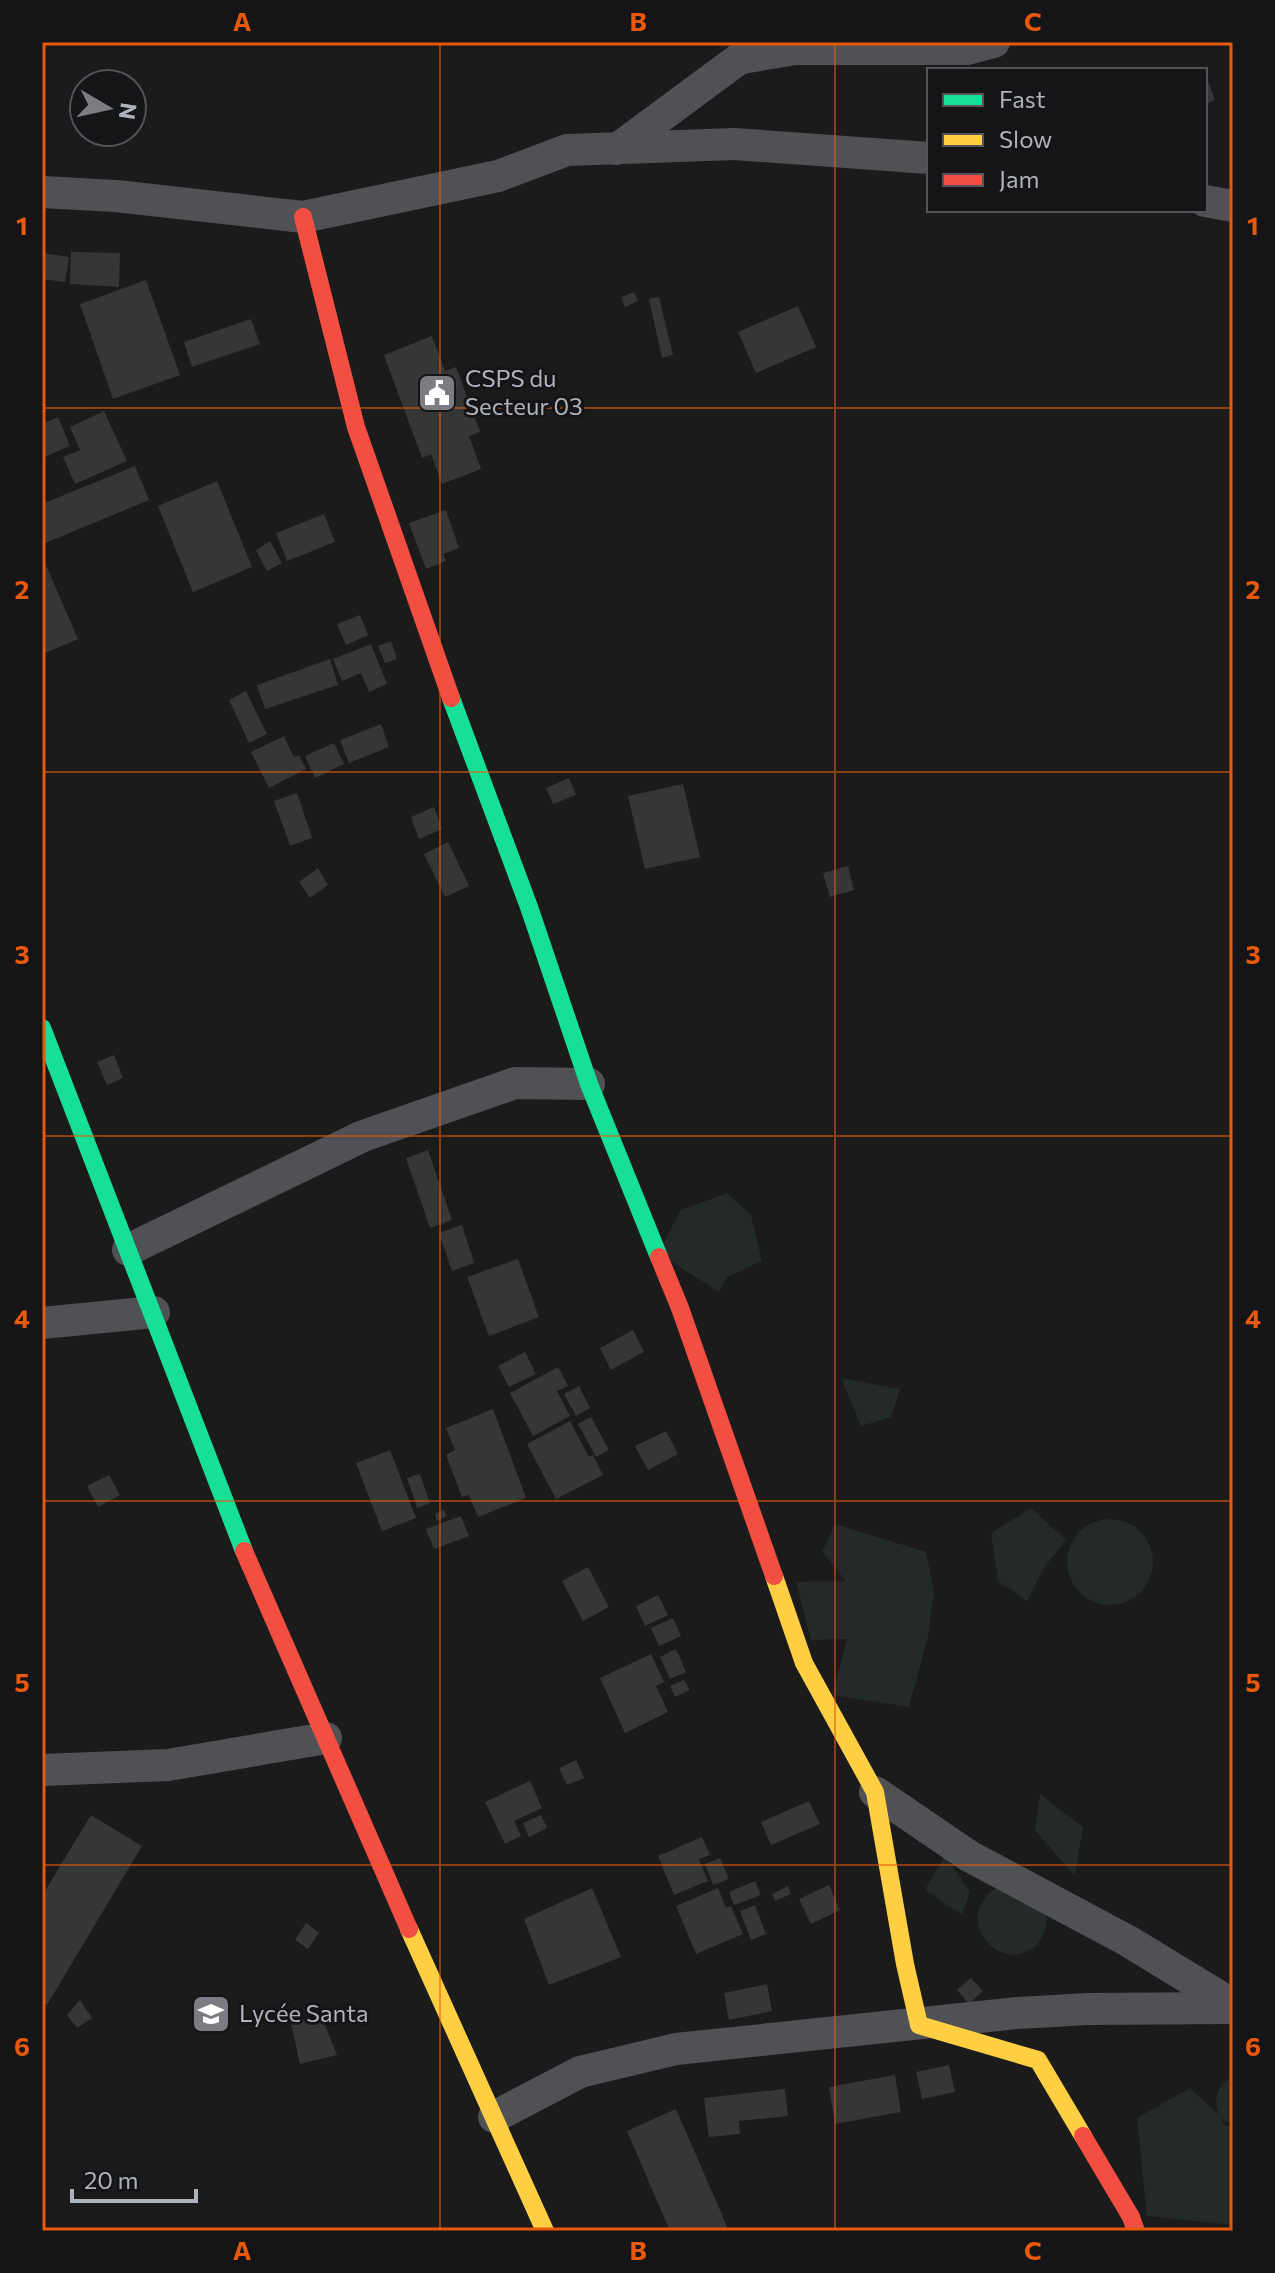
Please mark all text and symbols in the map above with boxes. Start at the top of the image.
text: A [233,5,252,36]
text: B [629,5,647,36]
text: C [1024,5,1042,36]
north arrow [68,68,148,148]
legend [927,68,1207,212]
text: Fast [999,84,1046,113]
text: N [114,101,143,121]
text: Slow [999,124,1052,153]
text: Jam [999,164,1039,193]
text: 1 [16,209,28,240]
text: 1 [1247,209,1259,240]
place label: CSPS du Secteur 03 [465,363,583,420]
public building icon: CSPS du Secteur 03 [416,372,458,414]
text: 2 [15,573,29,604]
text: 2 [1246,573,1260,604]
text: 3 [14,938,30,969]
text: 3 [1245,938,1261,969]
text: 4 [14,1302,30,1333]
text: 4 [1245,1302,1261,1333]
text: 5 [14,1666,30,1697]
text: 5 [1245,1666,1261,1697]
school or university icon: Lycée Santa [190,1993,232,2035]
place label: Lycée Santa [239,1998,369,2027]
text: 6 [14,2030,30,2061]
text: 6 [1245,2030,1261,2061]
scale bar [72,2153,196,2203]
text: 20 m [84,2165,138,2194]
text: A [233,2234,252,2265]
text: B [629,2234,647,2265]
text: C [1024,2234,1042,2265]

